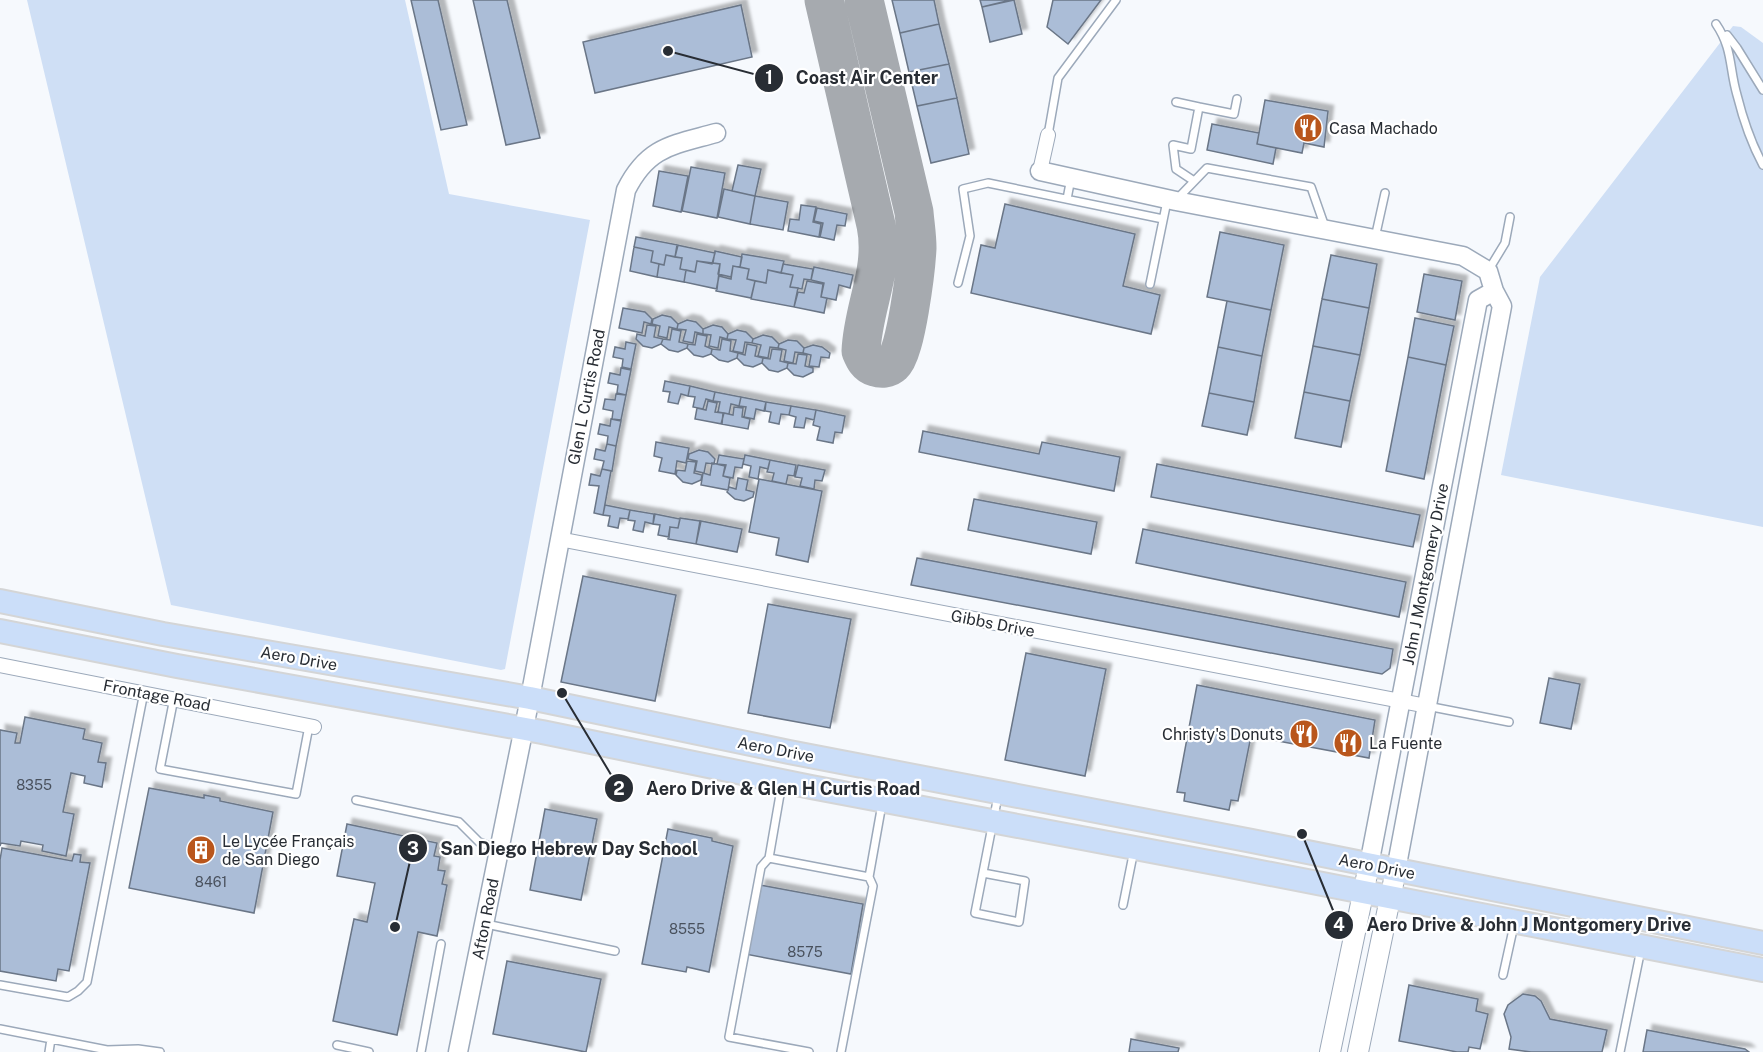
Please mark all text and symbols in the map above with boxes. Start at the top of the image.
callout: Coast Air Center [754,60,950,96]
text: 1 [765,67,773,88]
text: Coast Air Center [796,67,939,88]
restaurant icon: Casa Machado [1292,112,1324,144]
place label: Casa Machado [1329,119,1438,138]
street label: Glen L Curtis Road [564,328,609,467]
street label: John J Montgomery Drive [1399,482,1452,667]
street label: Gibbs Drive [949,606,1036,641]
street label: Aero Drive [259,642,339,675]
street label: Frontage Road [102,676,212,715]
restaurant icon: Christy's Donuts [1288,718,1320,750]
place label: Christy's Donuts [1162,725,1283,744]
restaurant icon: La Fuente [1332,727,1364,759]
street label: Aero Drive [736,733,816,766]
place label: La Fuente [1369,734,1442,753]
callout: Aero Drive & Glen H Curtis Road [604,770,932,806]
house number: 8355 [16,777,52,793]
text: 2 [613,778,625,799]
text: Aero Drive & Glen H Curtis Road [646,778,920,799]
callout: San Diego Hebrew Day School [398,830,710,866]
place label: Le Lycée Français de San Diego [222,832,354,869]
building icon: Le Lycée Français de San Diego [185,834,217,866]
text: 3 [407,838,419,859]
text: San Diego Hebrew Day School [440,838,698,859]
street label: Aero Drive [1337,850,1417,883]
house number: 8461 [195,874,227,890]
street label: Afton Road [468,877,503,961]
callout: Aero Drive & John J Montgomery Drive [1324,907,1703,943]
text: 4 [1333,914,1345,935]
text: Aero Drive & John J Montgomery Drive [1367,914,1691,935]
house number: 8555 [669,921,705,937]
house number: 8575 [787,944,823,960]

